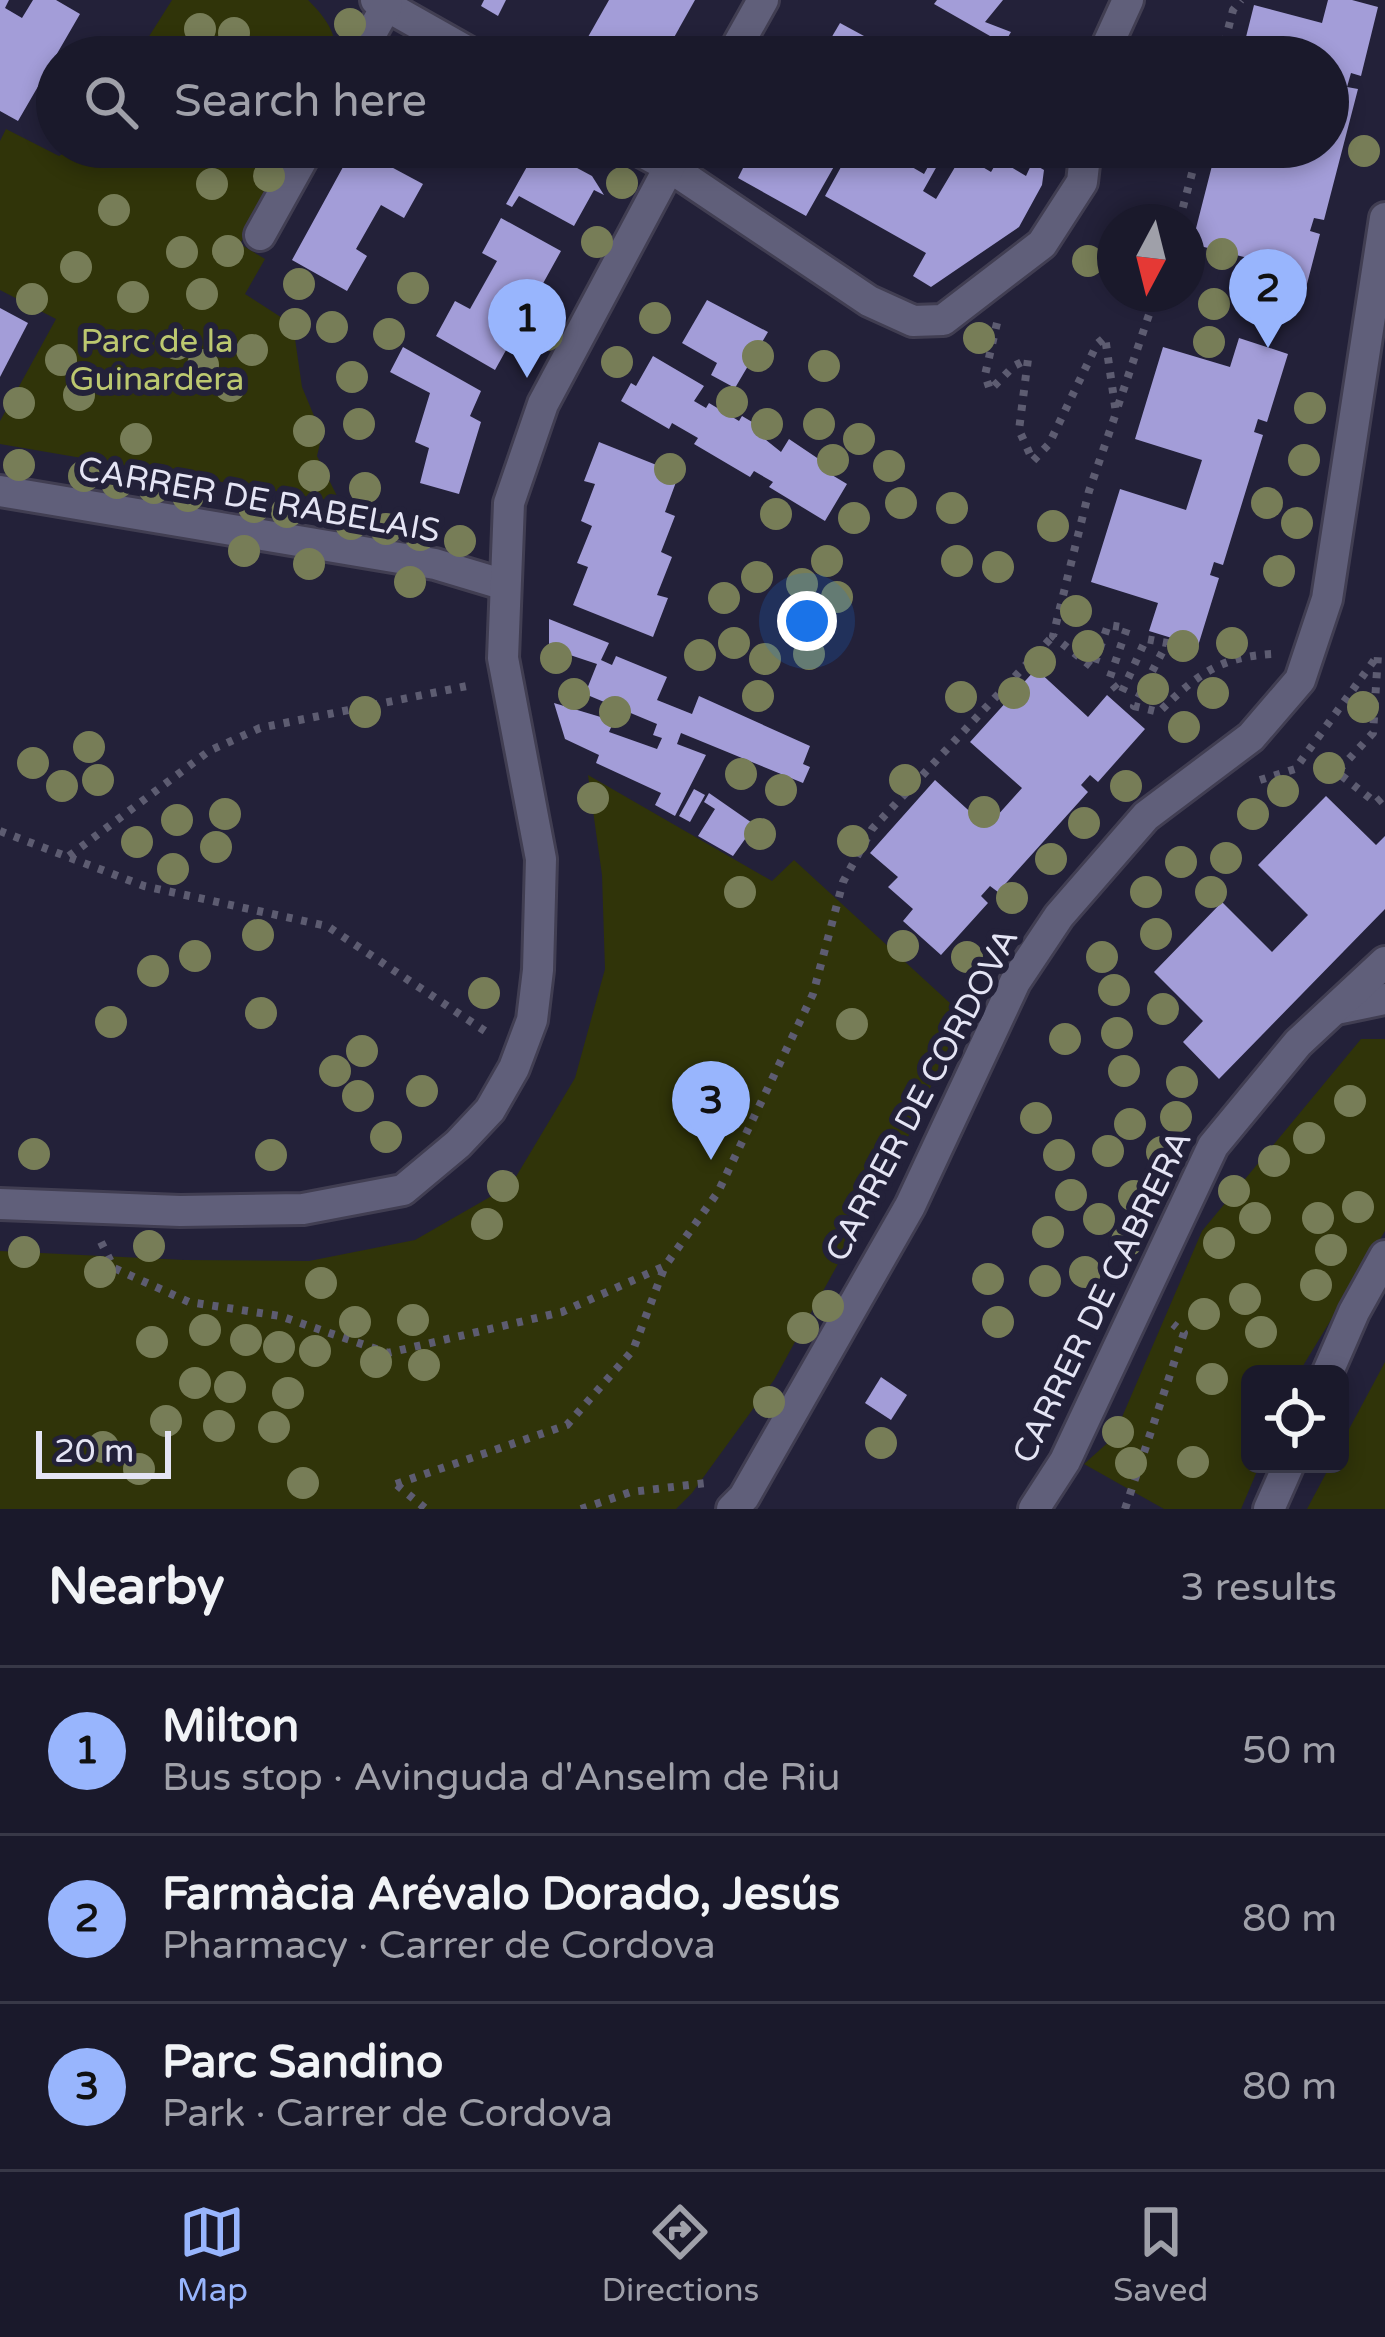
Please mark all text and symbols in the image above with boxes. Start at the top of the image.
search box [36,36,1349,168]
icon: search [78,69,144,135]
text: Search here [174,75,427,129]
north arrow [1097,204,1205,312]
pin: 2 [1229,249,1307,348]
pin: 1 [488,279,566,378]
park label: Parc de la Guinardera [70,322,244,399]
street label: CARRER DE RABELAIS [75,449,443,551]
your location [777,591,837,651]
street label: CARRER DE CORDOVA [817,922,1027,1268]
pin: 3 [672,1061,750,1160]
street label: CARRER DE CABRERA [1004,1124,1200,1470]
map controls [1241,1365,1349,1473]
button: locate [1241,1365,1349,1473]
scale bar [36,1425,171,1478]
text: 20 m [54,1432,134,1471]
text: Nearby [48,1556,225,1618]
text: 3 results [1180,1564,1337,1611]
text: Milton [162,1700,299,1754]
text: 1 [75,1727,99,1774]
text: 50 m [1242,1727,1337,1774]
text: Bus stop · Avinguda d'Anselm de Riu [162,1754,841,1801]
text: Farmàcia Arévalo Dorado, Jesús [162,1868,840,1922]
text: 2 [75,1895,99,1942]
text: 80 m [1242,1895,1337,1942]
text: Pharmacy · Carrer de Cordova [162,1922,716,1969]
text: Parc Sandino [162,2036,443,2090]
text: 3 [75,2063,99,2110]
text: 80 m [1242,2063,1337,2110]
text: Park · Carrer de Cordova [162,2090,613,2137]
tab: Map [177,2199,248,2310]
tab: Directions [602,2199,759,2310]
tab: Saved [1113,2199,1208,2310]

